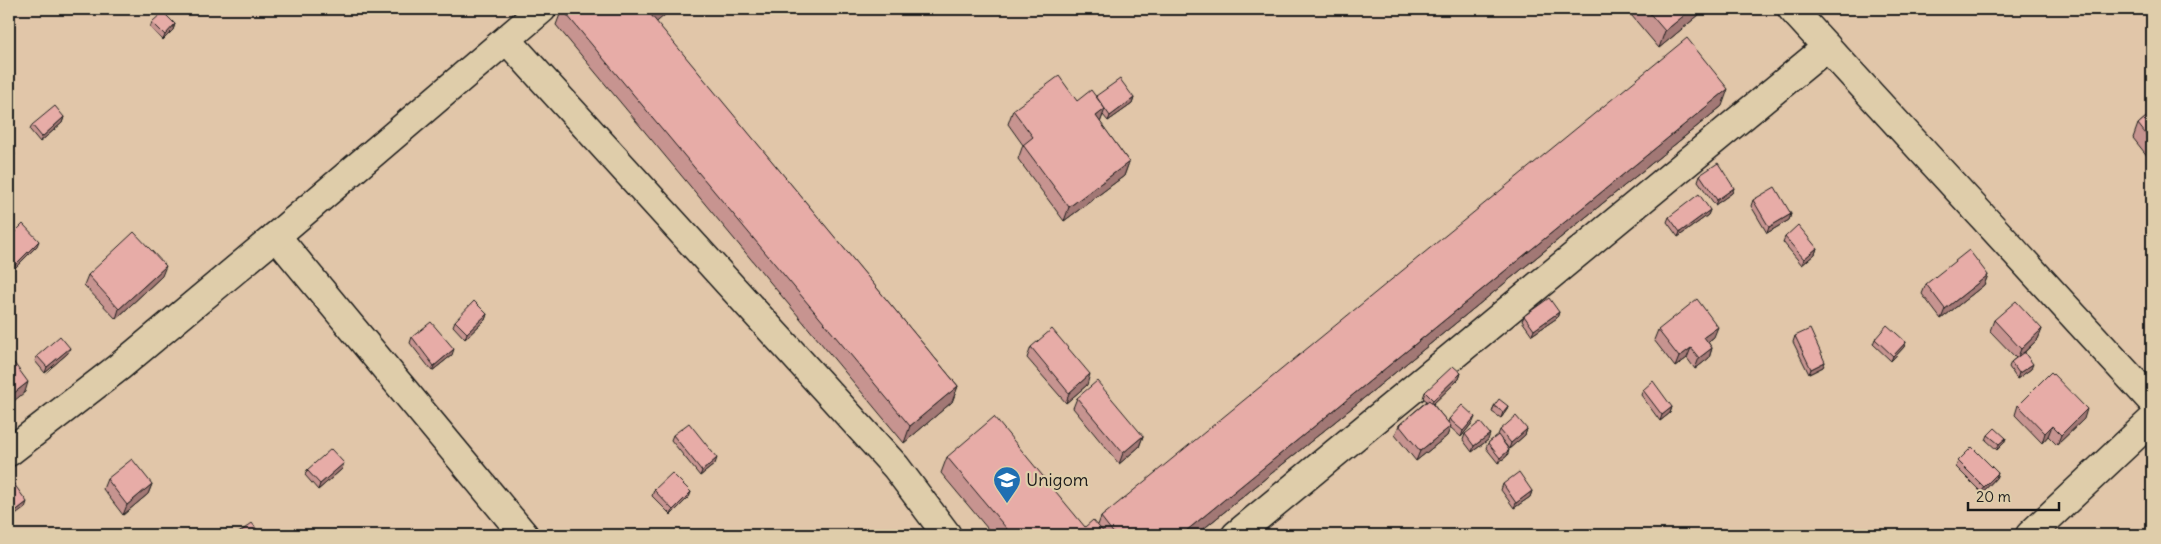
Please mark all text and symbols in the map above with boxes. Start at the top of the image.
school or university icon: Unigom [992,465,1022,504]
place label: Unigom [1026,468,1089,491]
scale bar [1968,479,2060,511]
text: 20 m [1976,487,2011,506]

